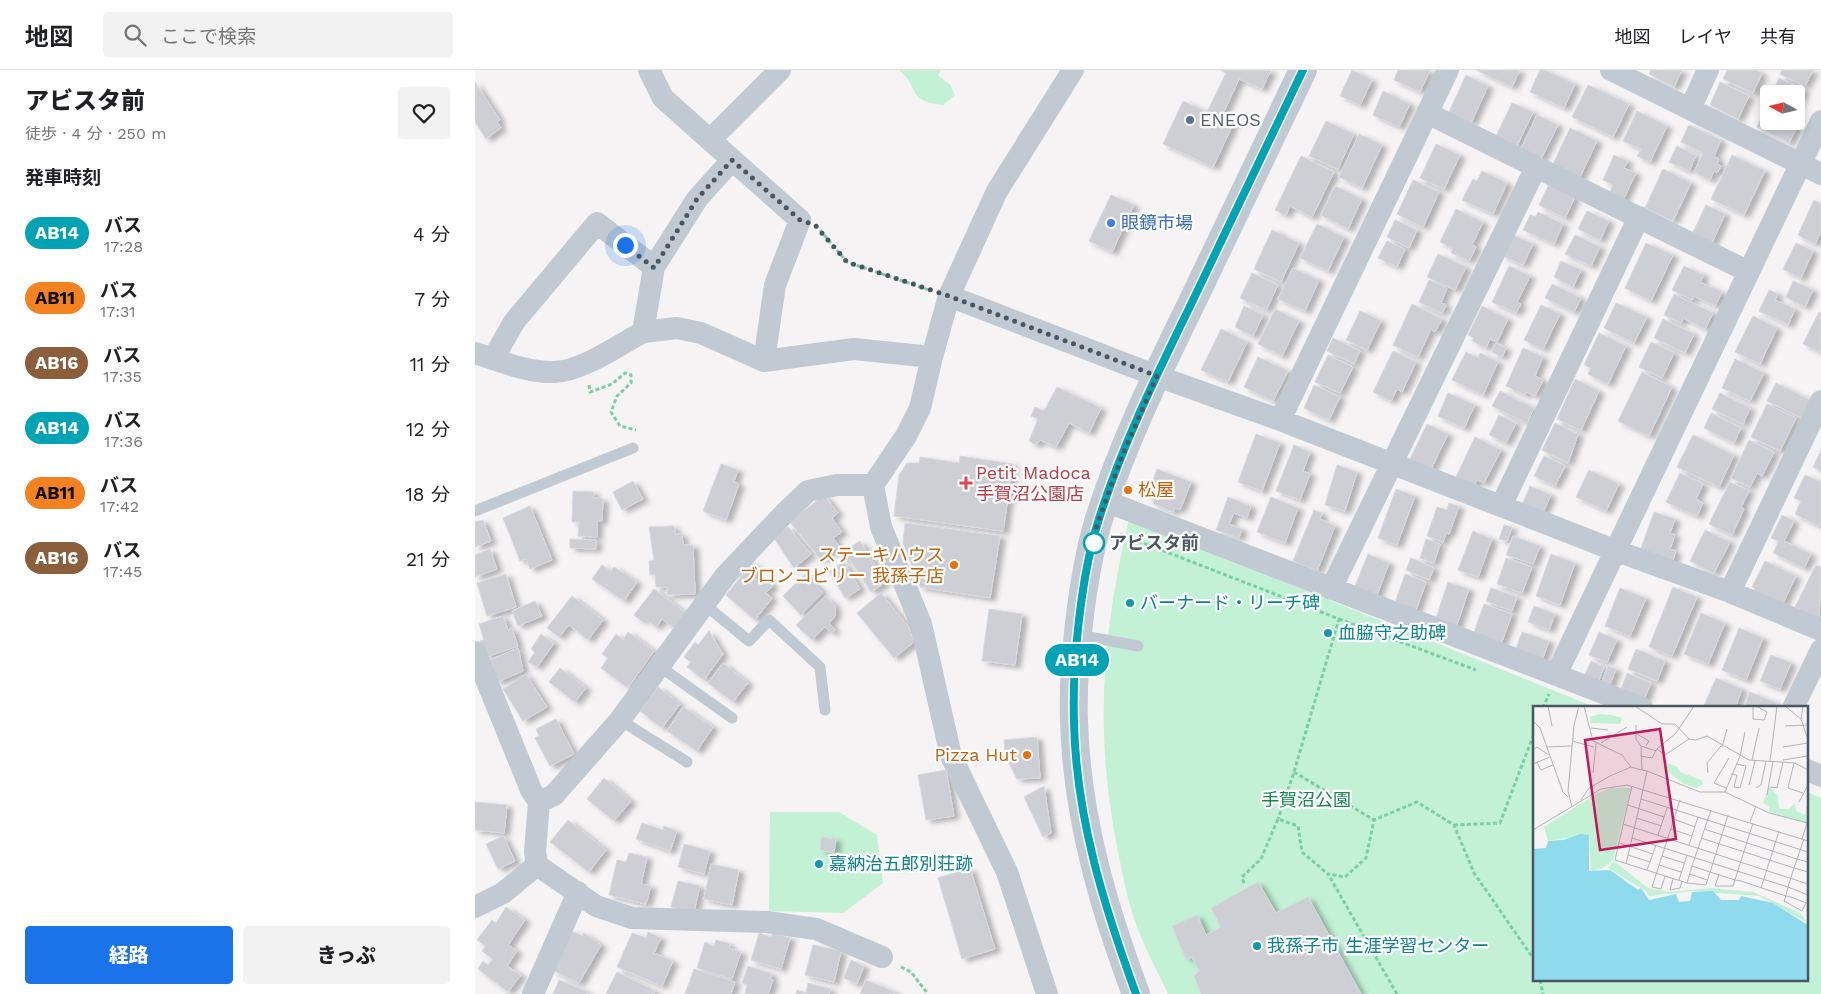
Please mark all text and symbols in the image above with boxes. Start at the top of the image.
search box [103,12,453,57]
icon: search [121,21,149,49]
text: 地図 [25,23,73,51]
text: ここで検索 [161,25,256,48]
text: 地図 [1615,26,1651,47]
text: レイヤ [1679,26,1732,47]
text: 共有 [1760,26,1796,47]
north arrow [1760,85,1805,130]
map controls [1760,85,1805,130]
text: アビスタ前 [25,87,145,115]
button: heart [398,87,450,139]
place label: ENEOS [1200,109,1261,130]
marker: ENEOS [1184,114,1196,126]
text: 徒歩 · 4 分 · 250 m [25,124,167,143]
text: 発車時刻 [25,166,101,189]
place label: 眼鏡市場 [1121,212,1193,233]
text: バス [104,214,142,237]
marker: 眼鏡市場 [1105,217,1117,229]
text: AB14 [35,222,79,243]
text: 4 分 [413,223,450,246]
your location [613,233,638,258]
text: 17:28 [104,237,143,256]
text: バス [100,279,138,302]
text: AB11 [35,287,75,308]
text: 7 分 [414,288,450,311]
text: 17:31 [100,302,136,321]
text: バス [103,344,141,367]
text: AB16 [35,352,78,373]
text: 11 分 [410,353,450,376]
text: 17:35 [103,367,142,386]
text: バス [104,409,142,432]
text: AB14 [35,417,79,438]
text: 12 分 [406,418,450,441]
text: 17:36 [104,432,143,451]
place label: Petit Madoca 手賀沼公園店 [976,462,1091,504]
text: バス [100,474,138,497]
marker: Petit Madoca 手賀沼公園店 [960,477,972,489]
place label: 松屋 [1138,479,1174,500]
text: AB11 [35,482,75,503]
text: 18 分 [405,483,450,506]
marker: 松屋 [1122,484,1134,496]
text: 17:42 [100,497,139,516]
marker: アビスタ前 [1083,532,1105,554]
place label: アビスタ前 [1109,532,1199,553]
text: バス [103,539,141,562]
place label: ステーキハウス ブロンコビリー 我孫子店 [740,544,944,586]
text: AB16 [35,547,78,568]
text: 21 分 [406,548,450,571]
marker: ステーキハウス ブロンコビリー 我孫子店 [948,559,960,571]
text: 17:45 [103,562,142,581]
place label: バーナード・リーチ碑 [1140,592,1320,613]
marker: バーナード・リーチ碑 [1124,597,1136,609]
place label: 血脇守之助碑 [1338,622,1446,643]
marker: 血脇守之助碑 [1322,627,1334,639]
line badge: AB14 [1042,644,1112,676]
text: AB14 [1055,649,1099,670]
inset map [1533,706,1809,982]
place label: Pizza Hut [934,744,1017,765]
marker: Pizza Hut [1021,749,1033,761]
park label: 手賀沼公園 [1261,789,1351,810]
place label: 嘉納治五郎別荘跡 [829,853,973,874]
marker: 嘉納治五郎別荘跡 [813,858,825,870]
button: 経路 [25,926,233,984]
button: きっぷ [243,926,450,984]
place label: 我孫子市 生涯学習センター [1267,935,1489,956]
marker: 我孫子市 生涯学習センター [1251,940,1263,952]

